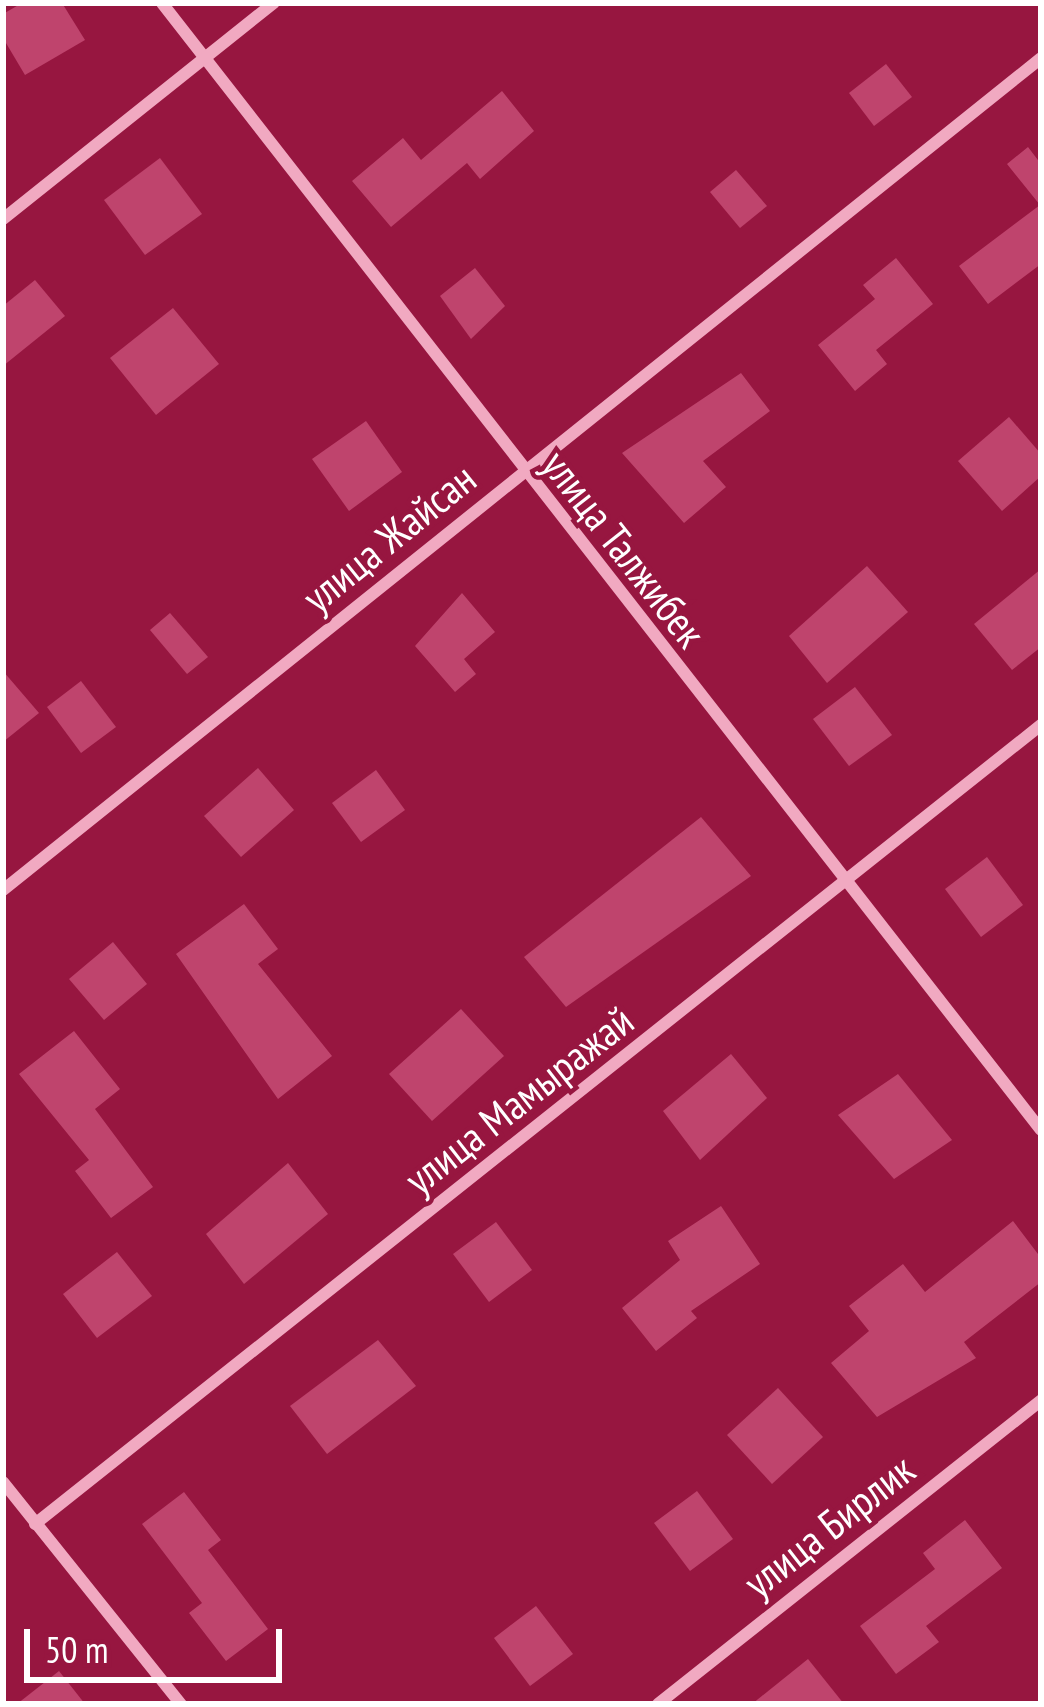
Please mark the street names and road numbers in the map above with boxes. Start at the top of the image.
street label: улица Талжибек [531,440,717,658]
street label: улица Жайсан [292,453,486,623]
street label: улица Мамыражай [395,995,643,1205]
street label: улица Бирлик [734,1444,924,1608]

